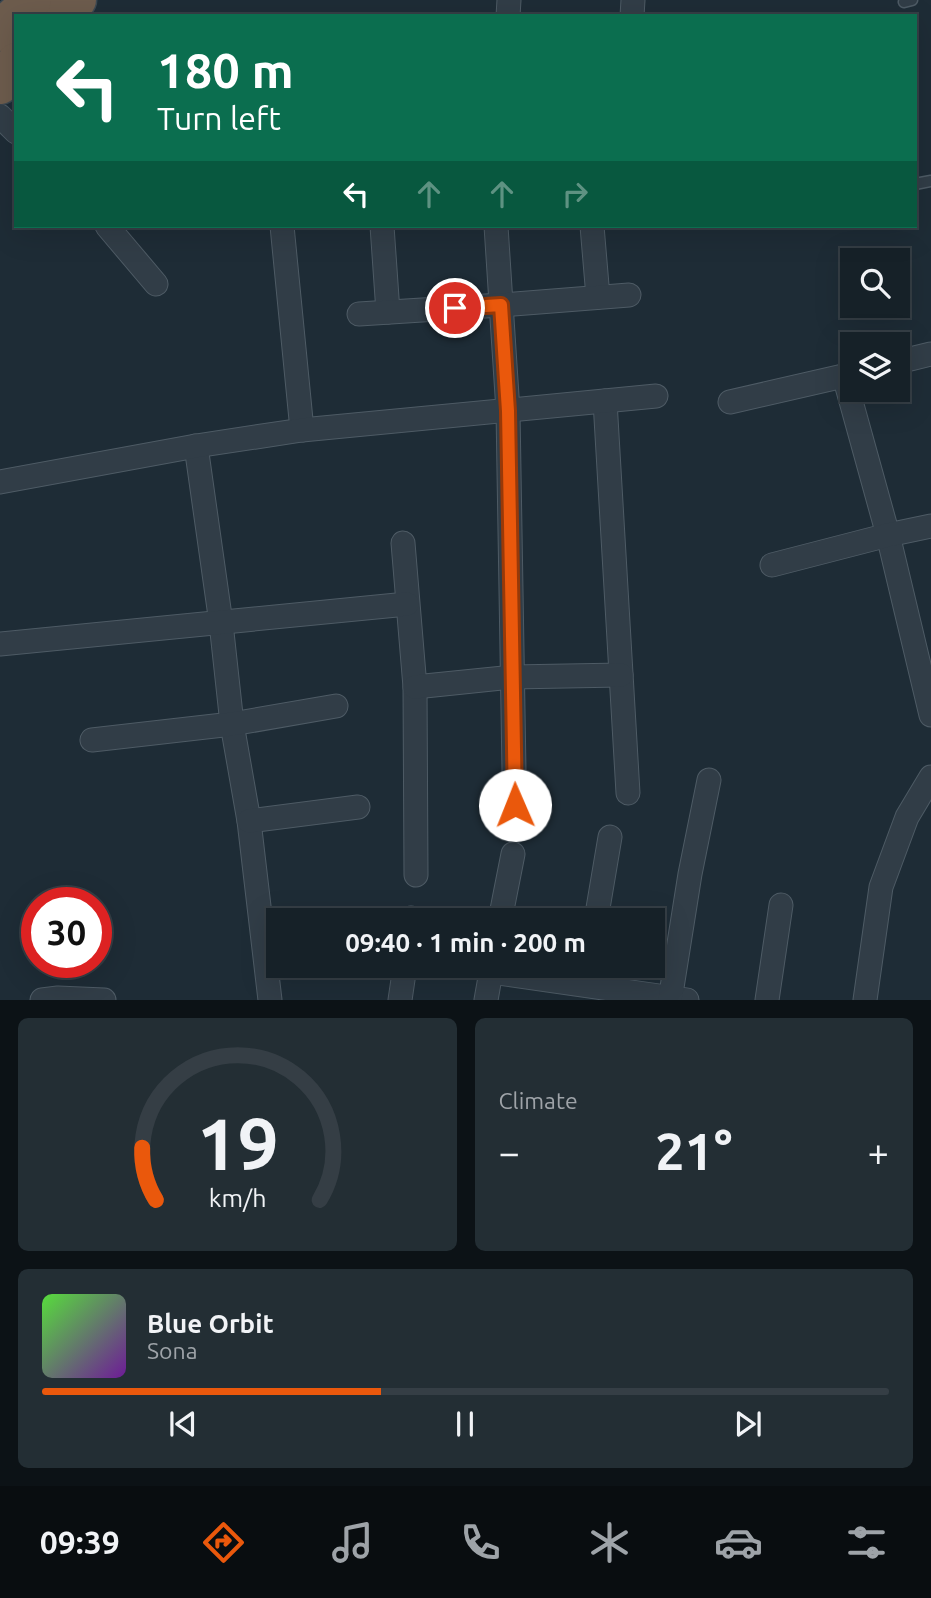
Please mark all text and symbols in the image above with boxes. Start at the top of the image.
icon: left [42,42,133,133]
text: 180 m [157,42,294,97]
text: Turn left [157,100,281,136]
icon: left [337,175,375,213]
icon: ahead [410,175,448,213]
icon: ahead [483,175,521,213]
icon: right [556,175,594,213]
map controls [840,248,910,402]
button: search [840,248,910,318]
pin [425,278,485,338]
icon: arrive [436,289,474,327]
button: layers [840,332,910,402]
position arrow [478,768,552,842]
speed limit sign: 30 [21,887,112,978]
text: 09:40 · 1 min · 200 m [345,928,586,957]
text: Climate [499,1088,578,1113]
text: 19 [196,1103,278,1185]
text: 21° [655,1122,732,1180]
text: − [499,1131,520,1173]
text: + [868,1131,889,1173]
text: km/h [208,1184,266,1212]
text: Blue Orbit [147,1309,274,1338]
text: Sona [147,1338,197,1363]
icon: previous [164,1405,202,1443]
icon: pause [446,1405,484,1443]
icon: next [729,1405,767,1443]
icon: directions [199,1518,248,1567]
icon: music [328,1518,377,1567]
icon: phone [456,1518,505,1567]
icon: climate [585,1518,634,1567]
icon: car [714,1518,763,1567]
icon: filters [842,1518,891,1567]
text: 09:39 [40,1524,120,1560]

